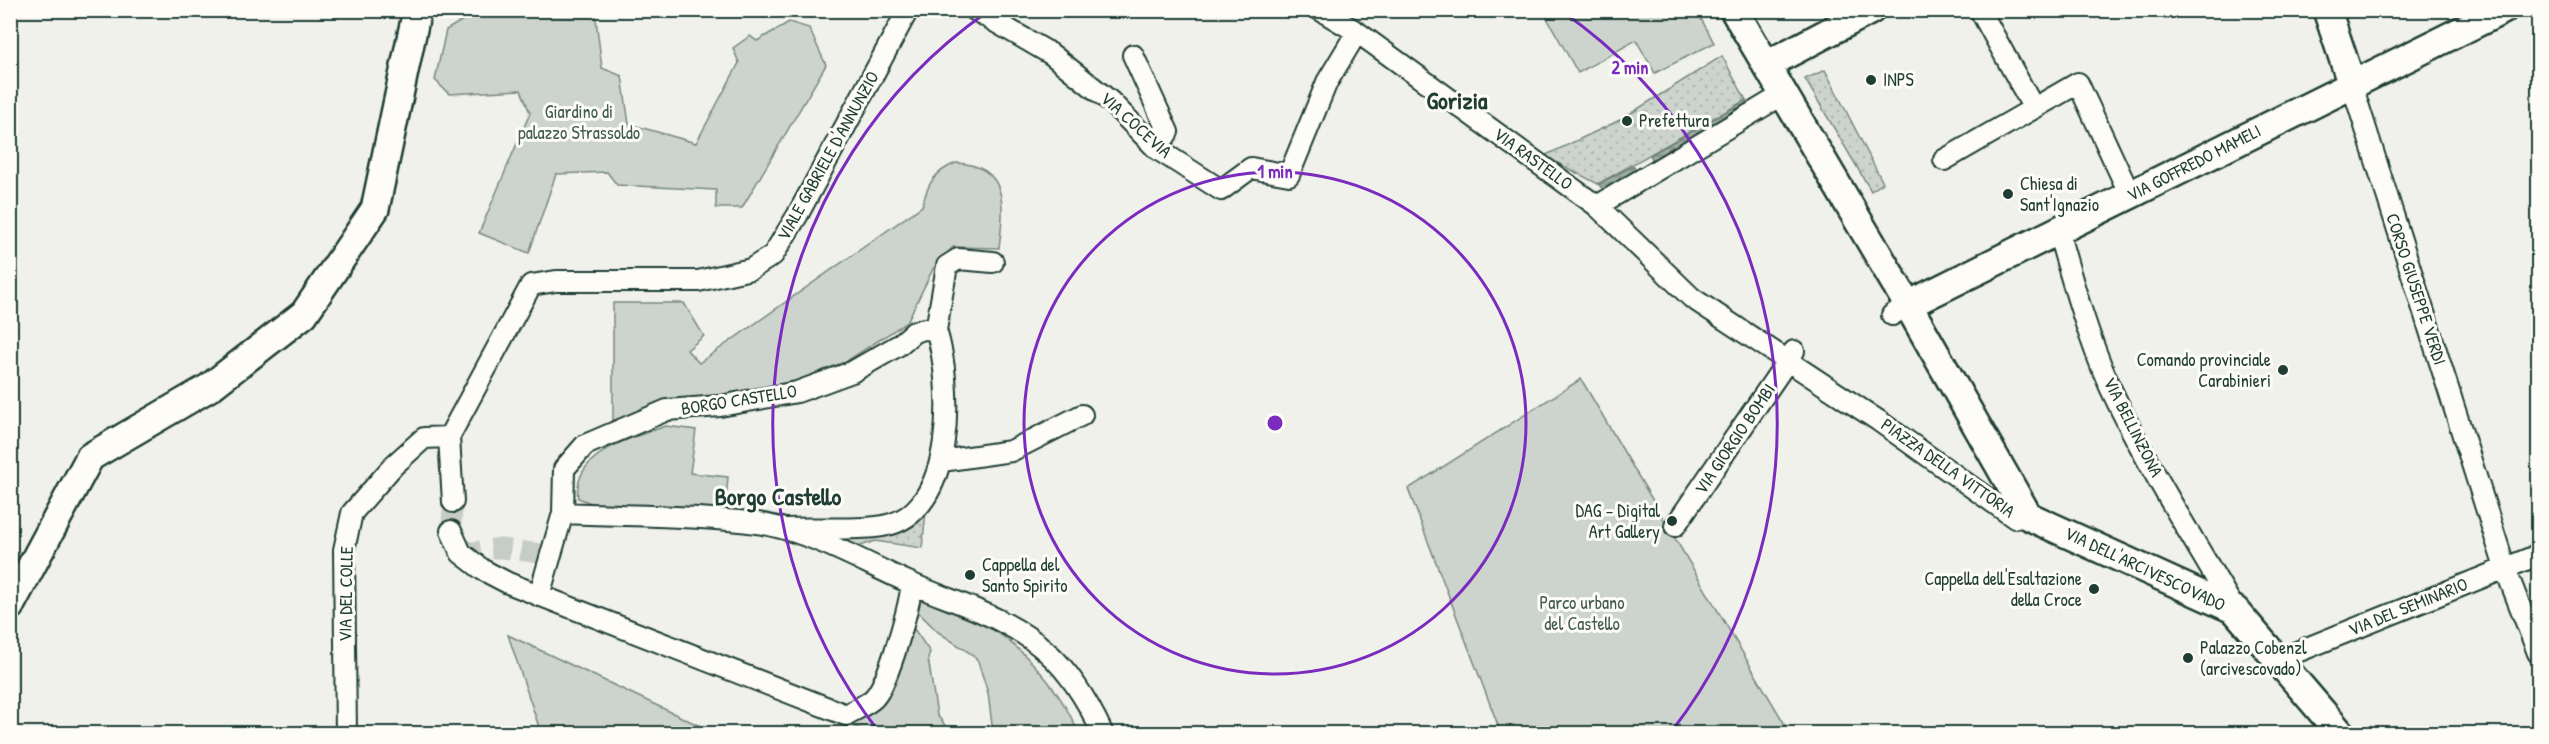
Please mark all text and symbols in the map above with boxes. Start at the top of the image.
text: 2 min [1612,55,1648,80]
street label: VIALE GABRIELE D'ANNUNZIO [771,67,885,245]
place label: INPS [1883,67,1914,92]
marker: INPS [1864,73,1878,87]
district label: Gorizia [1427,84,1488,116]
street label: VIA COCEVIA [1095,86,1178,164]
park label: Giardino di palazzo Strassoldo [518,99,640,145]
place label: Prefettura [1639,108,1709,133]
marker: Prefettura [1620,114,1634,128]
street label: VIA GOFFREDO MAMELI [2122,118,2265,207]
street label: VIA RASTELLO [1489,121,1578,196]
text: 1 min [1257,159,1293,184]
place label: Chiesa di Sant'Ignazio [2020,171,2099,217]
marker: Chiesa di Sant'Ignazio [2001,187,2015,201]
street label: CORSO GIUSEPPE VERDI [2380,210,2453,368]
place label: Comando provinciale Carabinieri [2137,347,2271,393]
marker: Comando provinciale Carabinieri [2276,363,2290,377]
street label: VIA BELLINZONA [2098,373,2169,481]
street label: BORGO CASTELLO [679,378,799,421]
street label: VIA GIORGIO BOMBI [1688,378,1781,499]
street label: PIAZZA DELLA VITTORIA [1876,412,2020,523]
centre of rings [1265,413,1285,433]
district label: Borgo Castello [715,480,842,513]
place label: DAG – Digital Art Gallery [1576,498,1660,544]
marker: DAG – Digital Art Gallery [1665,514,1679,528]
street label: VIA DELL'ARCIVESCOVADO [2061,520,2230,617]
street label: VIA DEL COLLE [332,546,359,642]
place label: Cappella del Santo Spirito [982,552,1067,598]
place label: Cappella dell'Esaltazione della Croce [1924,566,2082,612]
marker: Cappella del Santo Spirito [963,568,977,582]
street label: VIA DEL SEMINARIO [2344,571,2471,642]
marker: Cappella dell'Esaltazione della Croce [2087,582,2101,596]
park label: Parco urbano del Castello [1539,590,1625,636]
place label: Palazzo Cobenzl (arcivescovado) [2200,635,2307,681]
marker: Palazzo Cobenzl (arcivescovado) [2181,651,2195,665]

